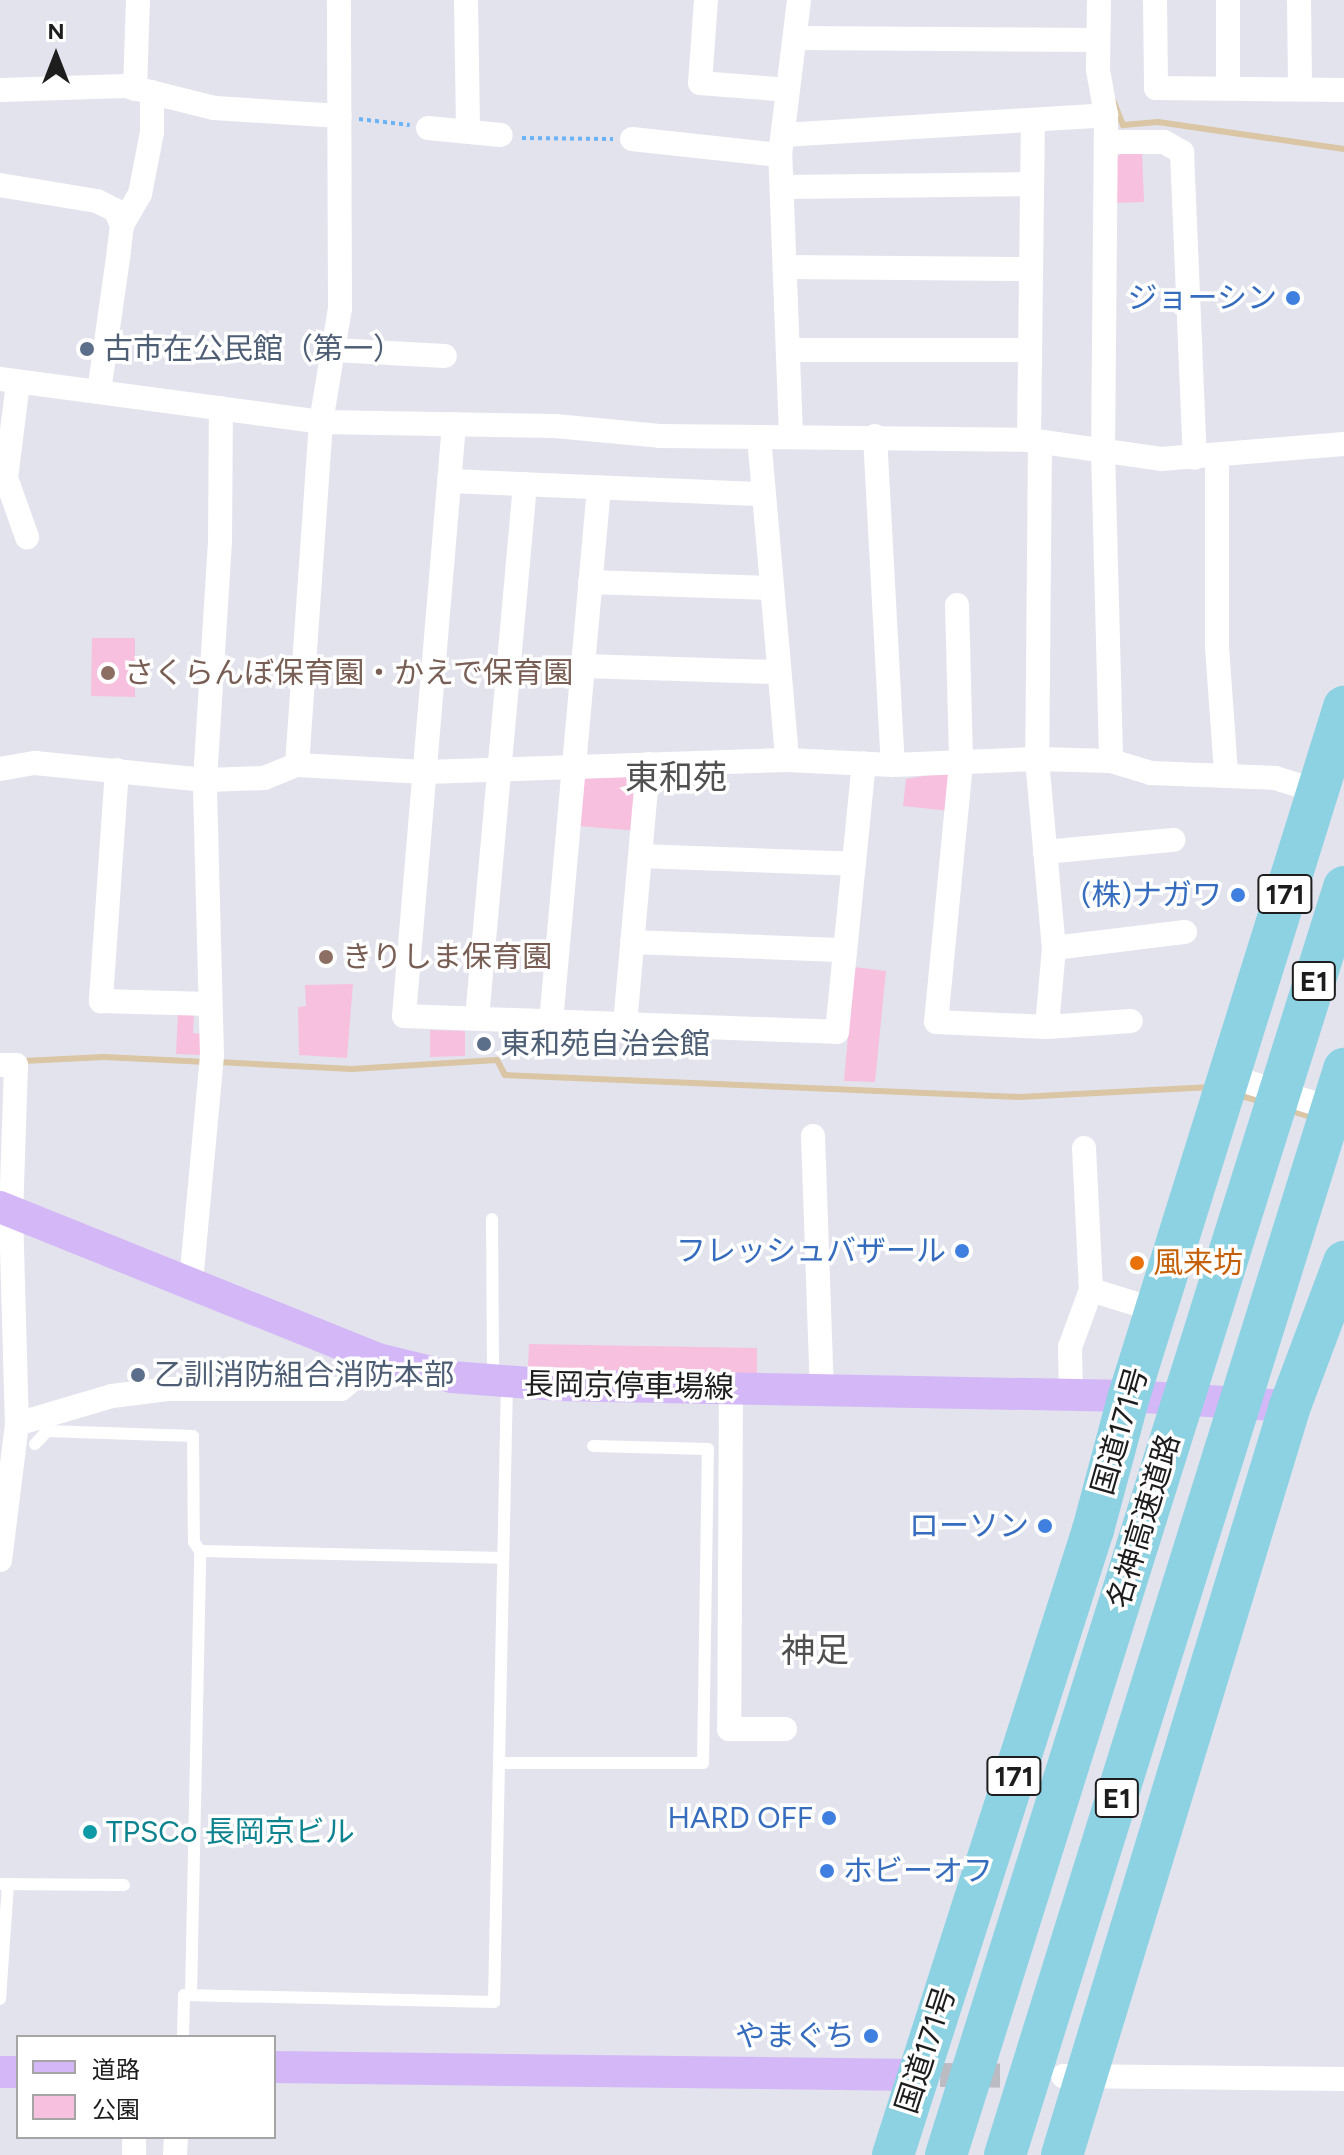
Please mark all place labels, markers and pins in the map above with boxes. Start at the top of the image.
place label: ジョーシン [1127,280,1277,316]
marker: ジョーシン [1284,289,1302,307]
place label: 古市在公民館（第一） [103,331,403,367]
marker: 古市在公民館（第一） [78,340,96,358]
place label: さくらんぼ保育園・かえで保育園 [124,655,574,691]
marker: さくらんぼ保育園・かえで保育園 [99,664,117,682]
place label: (株)ナガワ [1081,877,1222,913]
marker: (株)ナガワ [1229,886,1247,904]
place label: きりしま保育園 [342,939,552,975]
marker: きりしま保育園 [317,948,335,966]
place label: 東和苑自治会館 [500,1026,710,1062]
marker: 東和苑自治会館 [475,1035,493,1053]
place label: フレッシュバザール [676,1233,946,1269]
marker: フレッシュバザール [953,1242,971,1260]
place label: 風来坊 [1153,1245,1243,1281]
marker: 風来坊 [1128,1254,1146,1272]
place label: 乙訓消防組合消防本部 [154,1357,454,1393]
marker: 乙訓消防組合消防本部 [129,1366,147,1384]
place label: ローソン [909,1508,1029,1544]
marker: ローソン [1036,1517,1054,1535]
place label: HARD OFF [667,1800,813,1836]
marker: HARD OFF [820,1809,838,1827]
place label: TPSCo 長岡京ビル [106,1814,355,1850]
marker: TPSCo 長岡京ビル [81,1823,99,1841]
place label: ホビーオフ [843,1853,993,1889]
marker: ホビーオフ [818,1862,836,1880]
place label: やまぐち [735,2018,855,2054]
marker: やまぐち [862,2027,880,2045]

